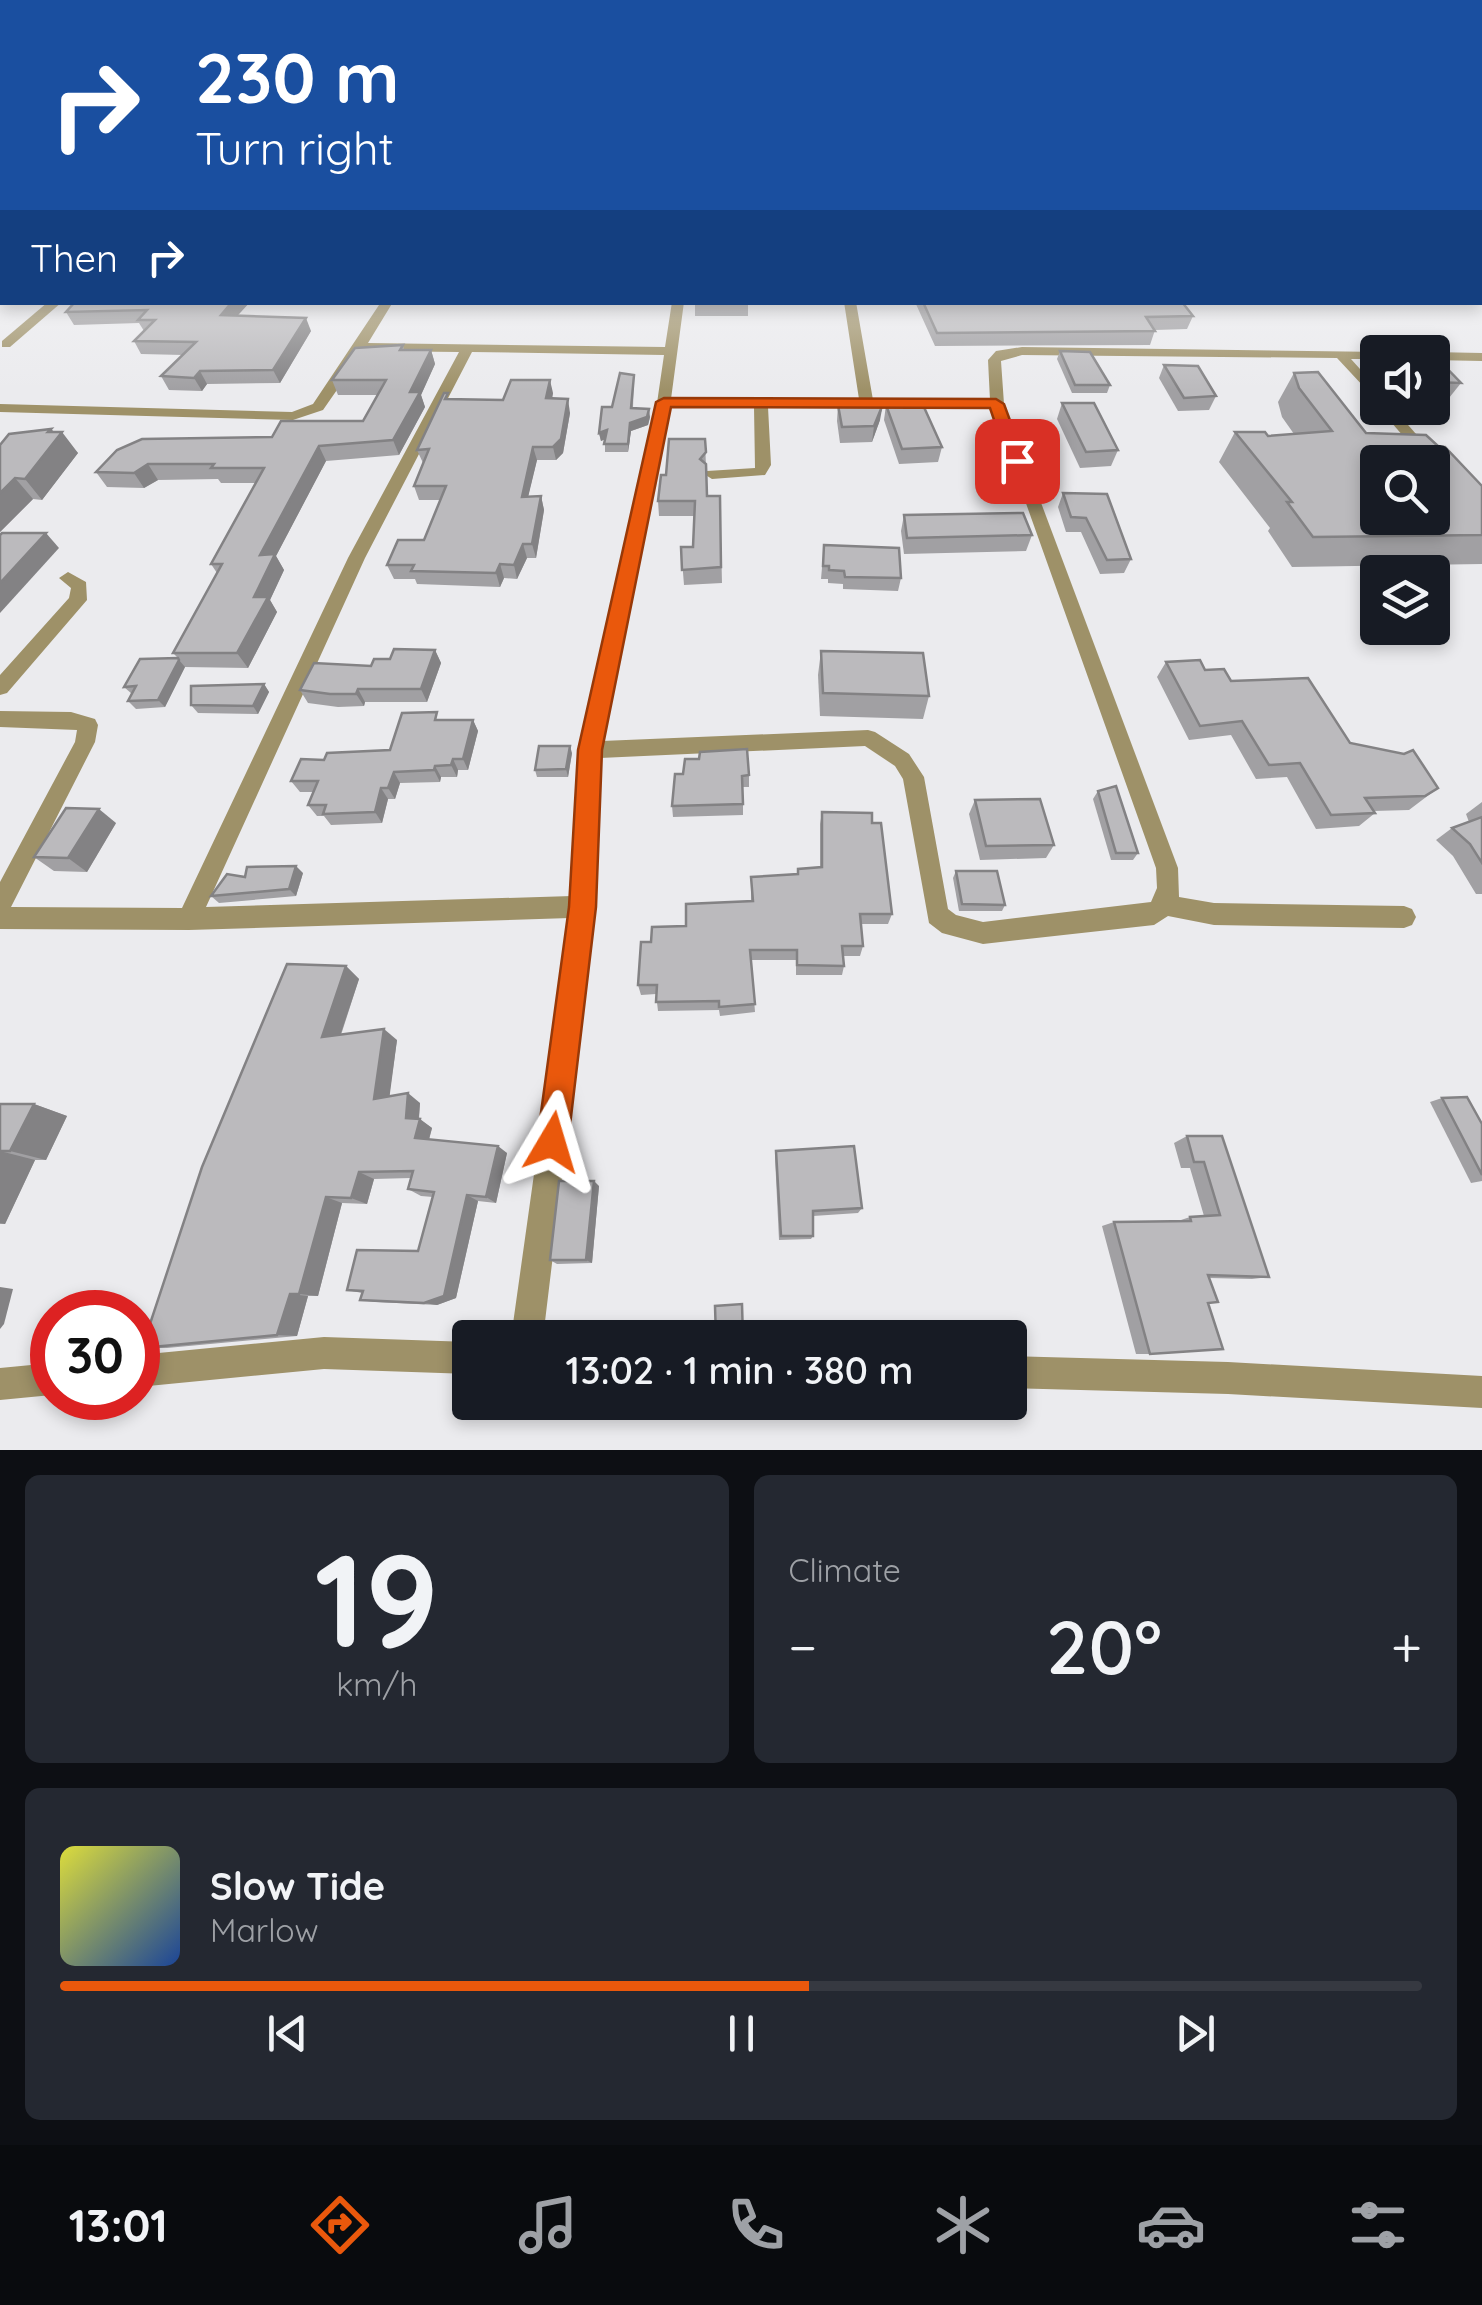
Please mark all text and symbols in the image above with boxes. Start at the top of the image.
text: 230 m [195,33,400,121]
icon: right [30,40,160,170]
text: Turn right [195,120,394,176]
icon: right [138,230,193,285]
text: Then [30,234,118,282]
map controls [1360,335,1450,645]
button: sound [1360,335,1450,425]
pin [975,419,1060,504]
icon: arrive [990,434,1045,489]
button: search [1360,445,1450,535]
button: layers [1360,555,1450,645]
position arrow [500,1090,604,1194]
speed limit sign: 30 [30,1290,160,1420]
text: 13:02 · 1 min · 380 m [566,1346,913,1394]
text: 19 [315,1517,439,1680]
text: Climate [789,1550,901,1590]
text: 20° [1046,1599,1162,1693]
text: − [789,1612,817,1681]
text: + [1391,1612,1422,1681]
text: km/h [336,1664,417,1704]
text: Slow Tide [210,1862,385,1910]
text: Marlow [210,1910,319,1950]
icon: previous [260,2006,315,2061]
icon: pause [714,2006,769,2061]
icon: next [1168,2006,1223,2061]
icon: directions [305,2190,375,2260]
icon: music [513,2190,583,2260]
icon: phone [721,2190,791,2260]
icon: climate [928,2190,998,2260]
icon: car [1136,2190,1206,2260]
icon: filters [1343,2190,1413,2260]
text: 13:01 [69,2197,168,2253]

